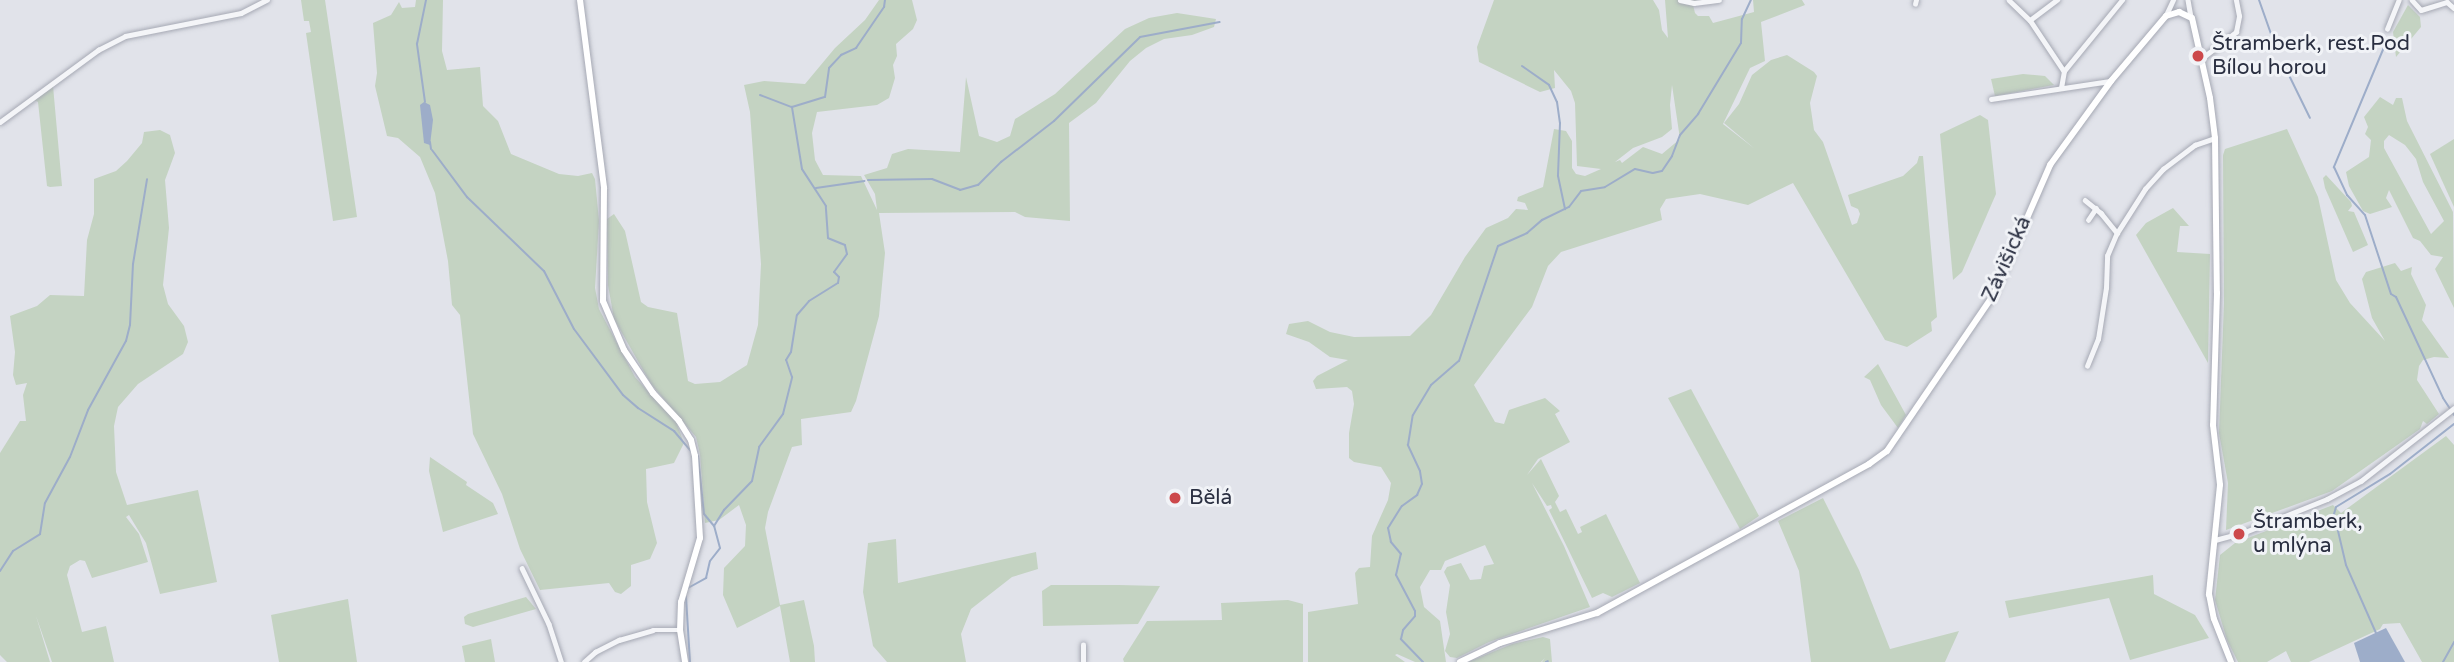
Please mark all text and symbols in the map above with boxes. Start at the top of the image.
place label: Štramberk, rest.Pod Bílou horou [2212,31,2410,81]
marker: Štramberk, rest.Pod Bílou horou [2190,48,2206,64]
street label: Závišická [1977,212,2037,306]
place label: Bělá [1189,485,1232,511]
marker: Bělá [1167,490,1183,506]
place label: Štramberk, u mlýna [2253,509,2363,559]
marker: Štramberk, u mlýna [2231,526,2247,542]

